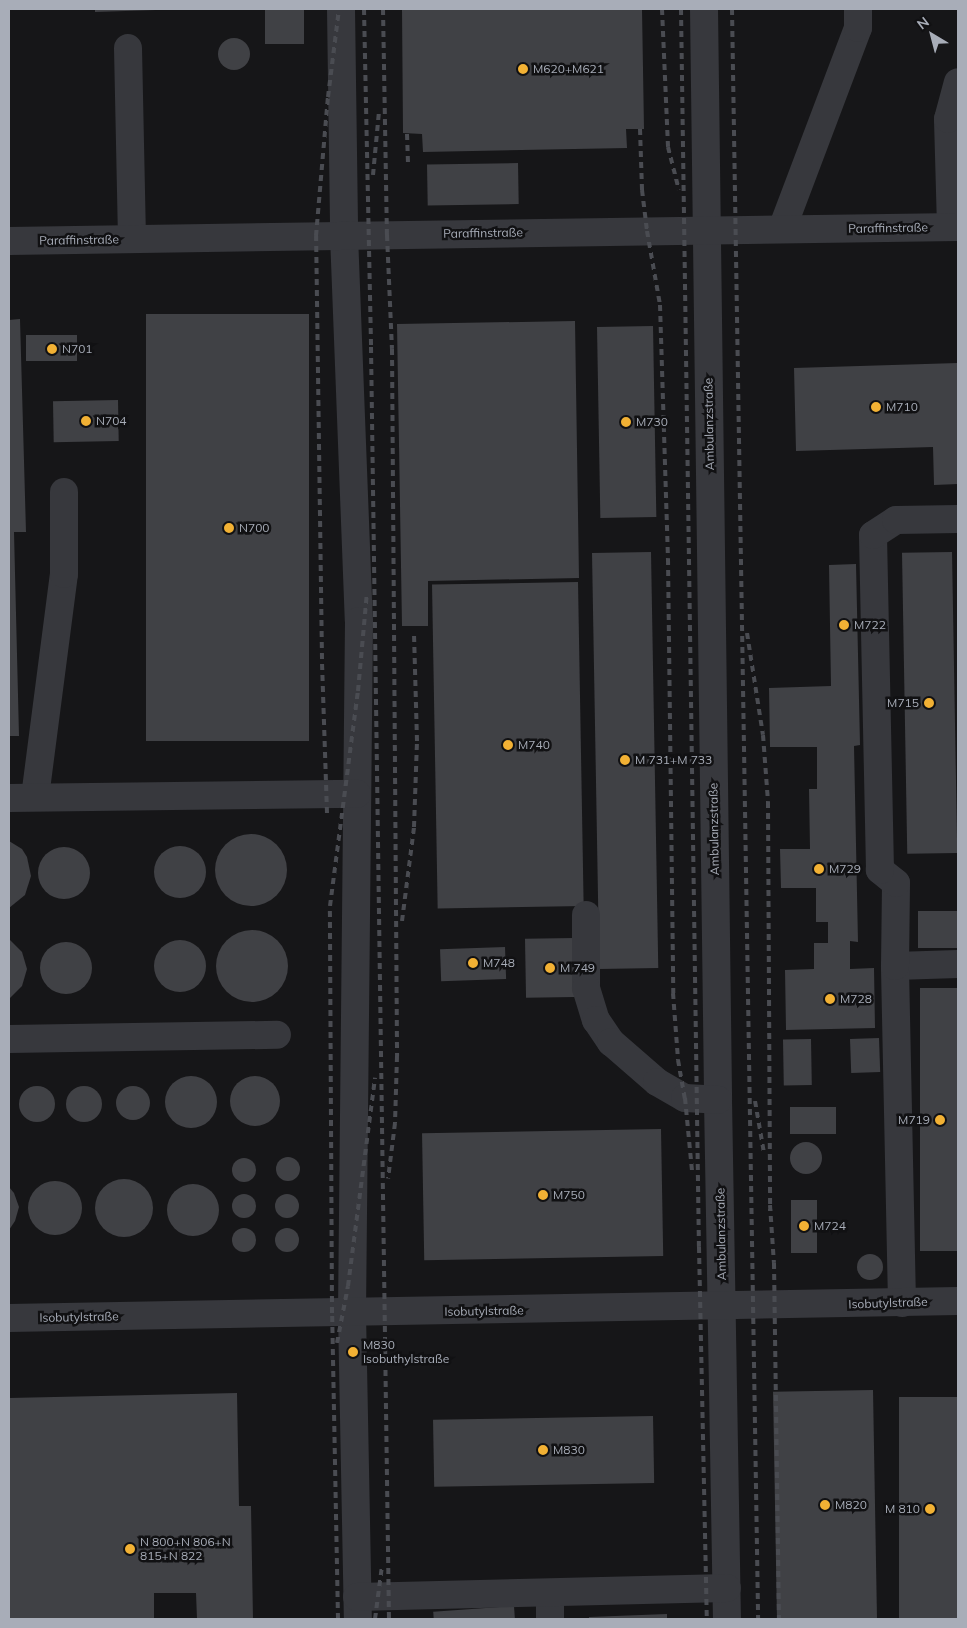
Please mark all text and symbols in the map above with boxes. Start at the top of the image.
north arrow [907,10,957,60]
text: N [913,13,933,33]
place label: M620+M621 [533,62,604,76]
marker: M620+M621 [517,63,529,75]
street label: Paraffinstraße [848,220,928,236]
street label: Paraffinstraße [443,225,523,241]
street label: Paraffinstraße [39,232,119,248]
place label: N701 [62,342,93,356]
marker: N701 [46,343,58,355]
street label: Ambulanzstraße [701,378,717,470]
place label: M710 [886,400,918,414]
marker: M710 [870,401,882,413]
place label: N704 [96,414,127,428]
marker: N704 [80,415,92,427]
place label: M730 [636,415,668,429]
marker: M730 [620,416,632,428]
place label: N700 [239,521,270,535]
marker: N700 [223,522,235,534]
place label: M722 [854,618,886,632]
marker: M722 [838,619,850,631]
place label: M715 [887,696,919,710]
marker: M715 [923,697,935,709]
place label: M740 [518,738,550,752]
marker: M740 [502,739,514,751]
place label: M 731+M 733 [635,753,712,767]
marker: M 731+M 733 [619,754,631,766]
street label: Ambulanzstraße [706,783,722,875]
place label: M729 [829,862,861,876]
marker: M729 [813,863,825,875]
place label: M748 [483,956,515,970]
marker: M748 [467,957,479,969]
place label: M 749 [560,961,595,975]
marker: M 749 [544,962,556,974]
place label: M728 [840,992,872,1006]
marker: M728 [824,993,836,1005]
place label: M719 [898,1113,930,1127]
marker: M719 [934,1114,946,1126]
place label: M750 [553,1188,585,1202]
street label: Ambulanzstraße [713,1188,729,1280]
marker: M750 [537,1189,549,1201]
place label: M724 [814,1219,846,1233]
marker: M724 [798,1220,810,1232]
street label: Isobutylstraße [848,1294,928,1312]
street label: Isobutylstraße [444,1303,524,1319]
street label: Isobutylstraße [39,1309,119,1325]
place label: M830 Isobuthylstraße [363,1338,449,1366]
marker: M830 Isobuthylstraße [347,1346,359,1358]
place label: M830 [553,1443,585,1457]
marker: M830 [537,1444,549,1456]
place label: M820 [835,1498,867,1512]
marker: M820 [819,1499,831,1511]
place label: M 810 [885,1502,920,1516]
marker: M 810 [924,1503,936,1515]
place label: N 800+N 806+N 815+N 822 [140,1535,231,1563]
marker: N 800+N 806+N 815+N 822 [124,1543,136,1555]

